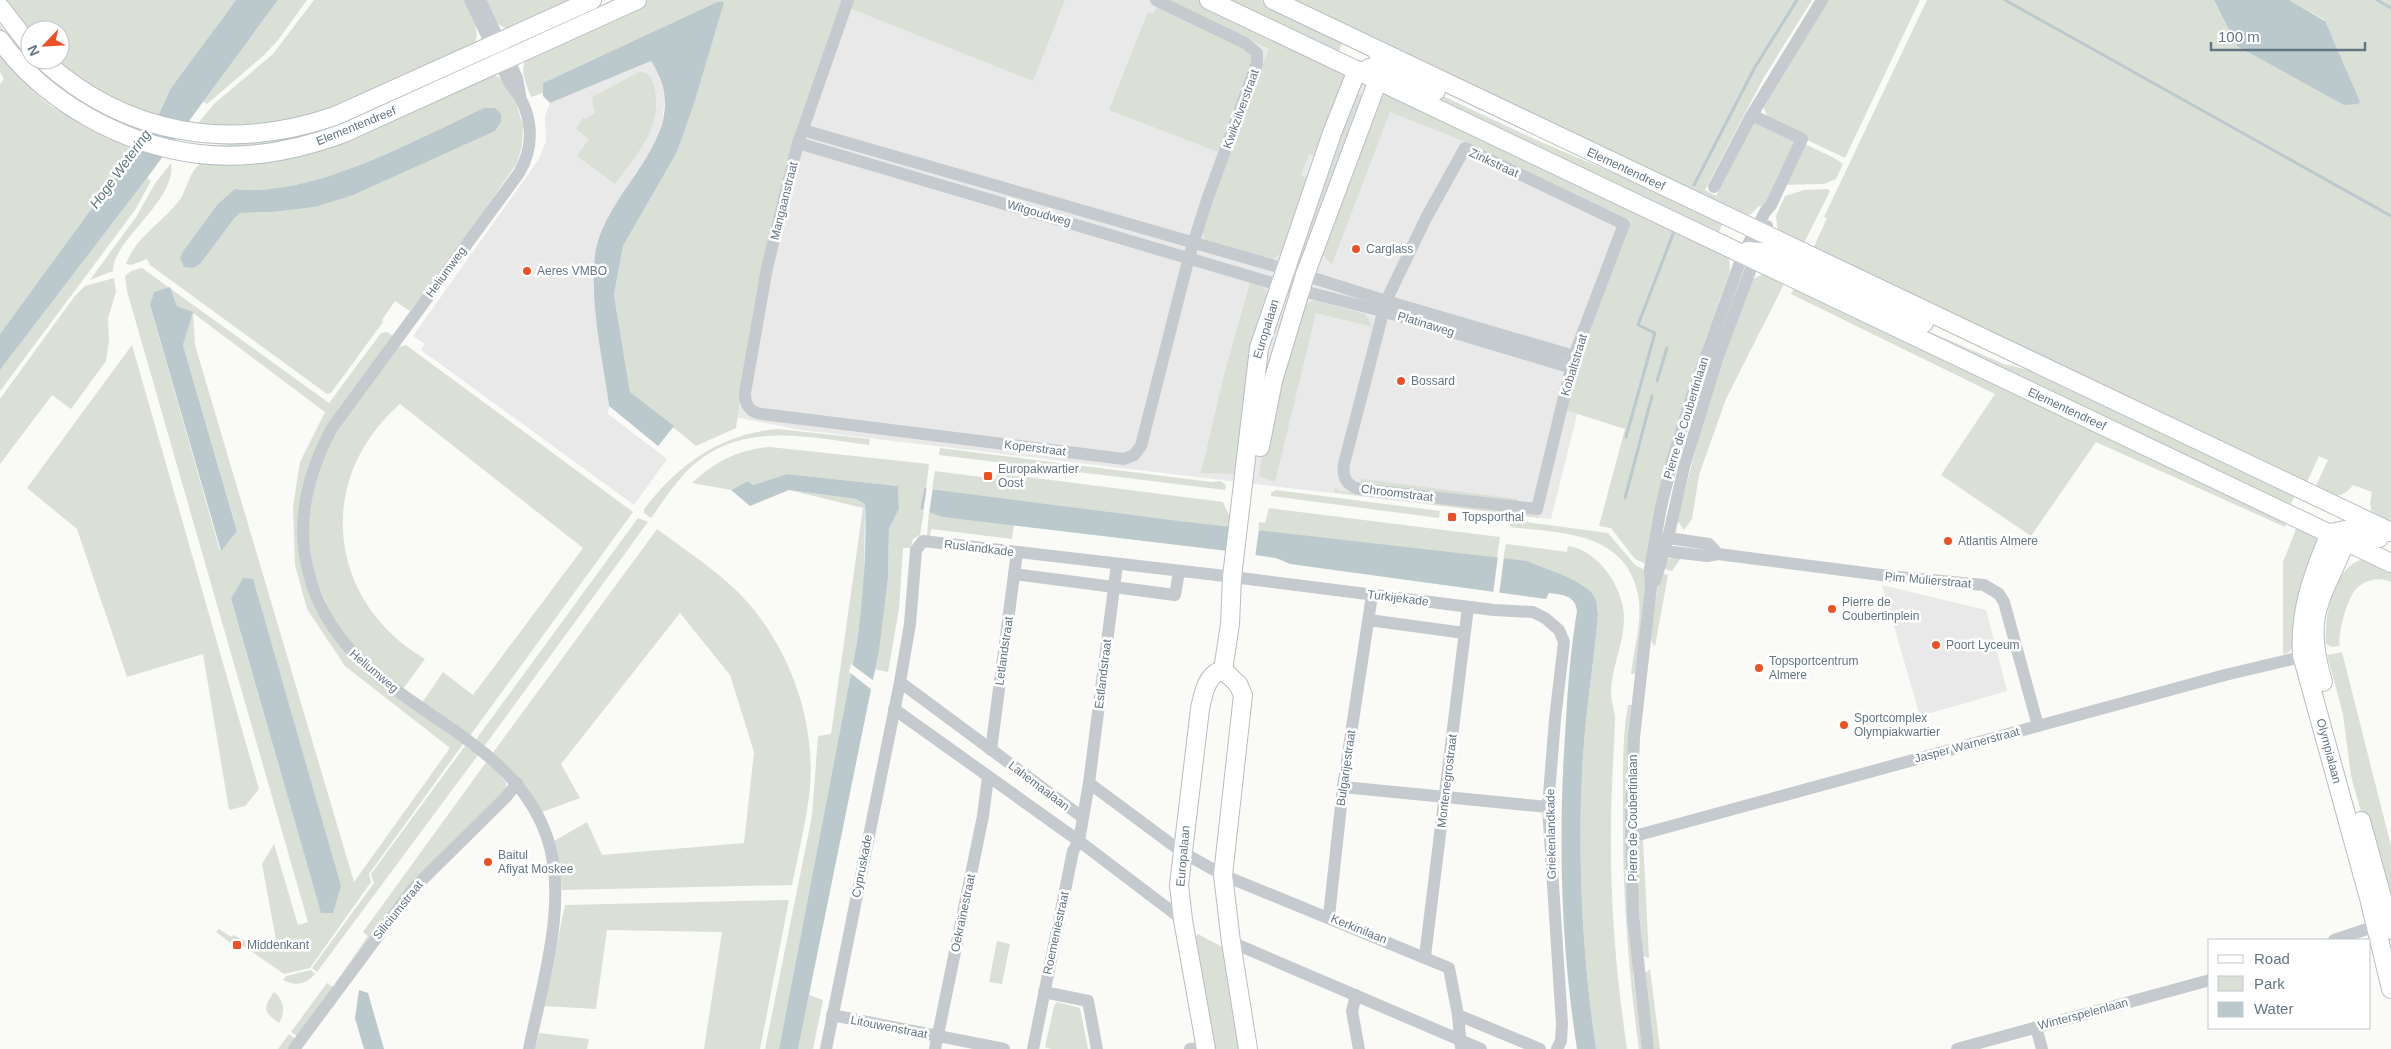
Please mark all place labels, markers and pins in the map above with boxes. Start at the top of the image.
place label: Carglass [1366,242,1413,256]
marker: Carglass [1350,243,1362,255]
place label: Aeres VMBO [537,264,607,278]
marker: Aeres VMBO [521,265,533,277]
place label: Bossard [1411,374,1455,388]
marker: Bossard [1395,375,1407,387]
place label: Europakwartier Oost [998,462,1079,490]
marker: Europakwartier Oost [982,470,994,482]
place label: Topsporthal [1462,510,1524,524]
marker: Topsporthal [1446,511,1458,523]
place label: Atlantis Almere [1958,534,2038,548]
marker: Atlantis Almere [1942,535,1954,547]
place label: Pierre de Coubertinplein [1842,595,1919,623]
marker: Pierre de Coubertinplein [1826,603,1838,615]
place label: Poort Lyceum [1946,638,2020,652]
marker: Poort Lyceum [1930,639,1942,651]
place label: Topsportcentrum Almere [1769,654,1858,682]
marker: Topsportcentrum Almere [1753,662,1765,674]
place label: Sportcomplex Olympiakwartier [1854,711,1940,739]
marker: Sportcomplex Olympiakwartier [1838,719,1850,731]
place label: Baitul Afiyat Moskee [498,848,574,876]
marker: Baitul Afiyat Moskee [482,856,494,868]
place label: Middenkant [247,938,310,952]
marker: Middenkant [231,939,243,951]

